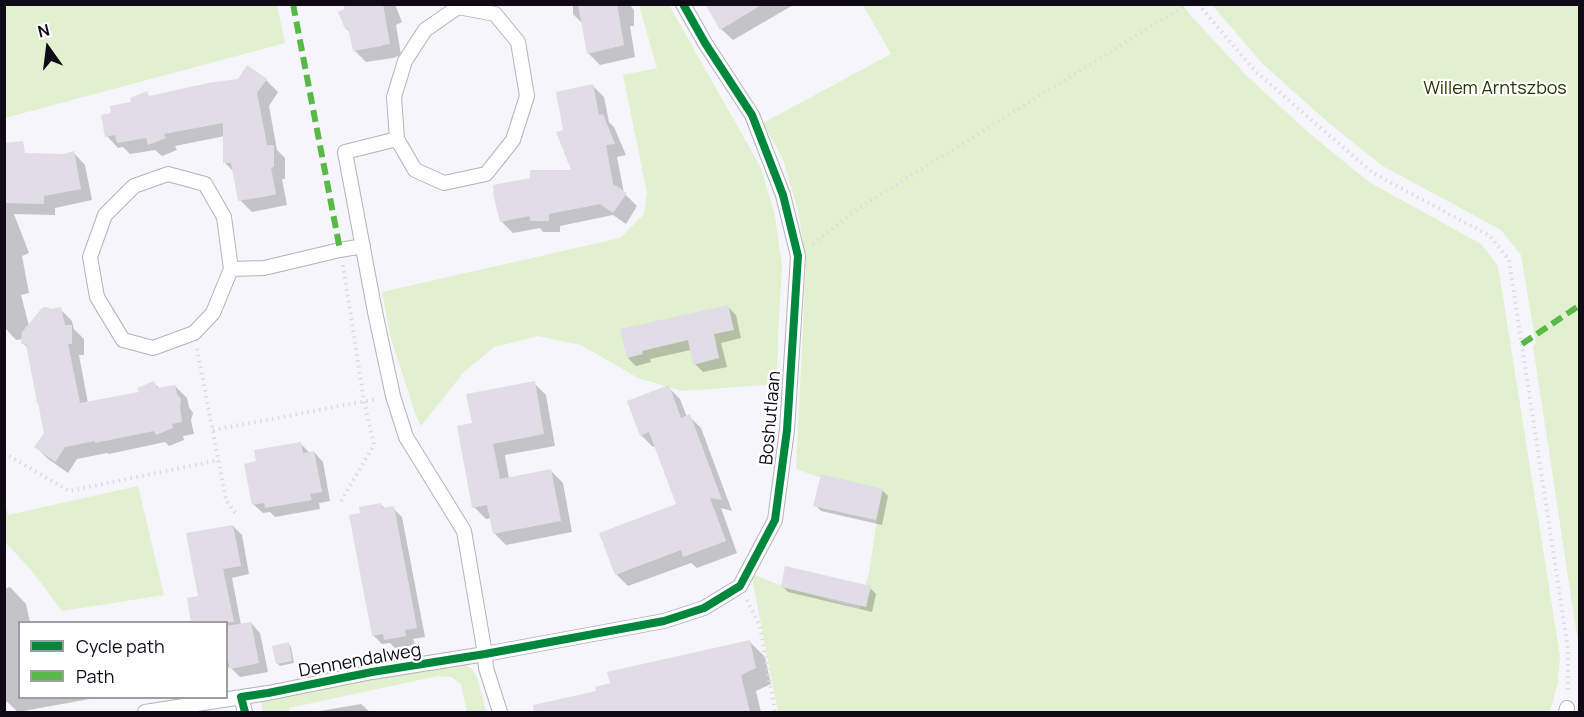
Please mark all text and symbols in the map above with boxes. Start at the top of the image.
north arrow [18,18,78,78]
text: N [35,18,52,43]
park label: Willem Arntszbos [1423,78,1567,100]
street label: Boshutlaan [756,370,786,466]
legend [18,621,228,699]
text: Cycle path [76,634,165,658]
street label: Dennendalweg [297,640,423,682]
text: Path [76,664,114,688]

